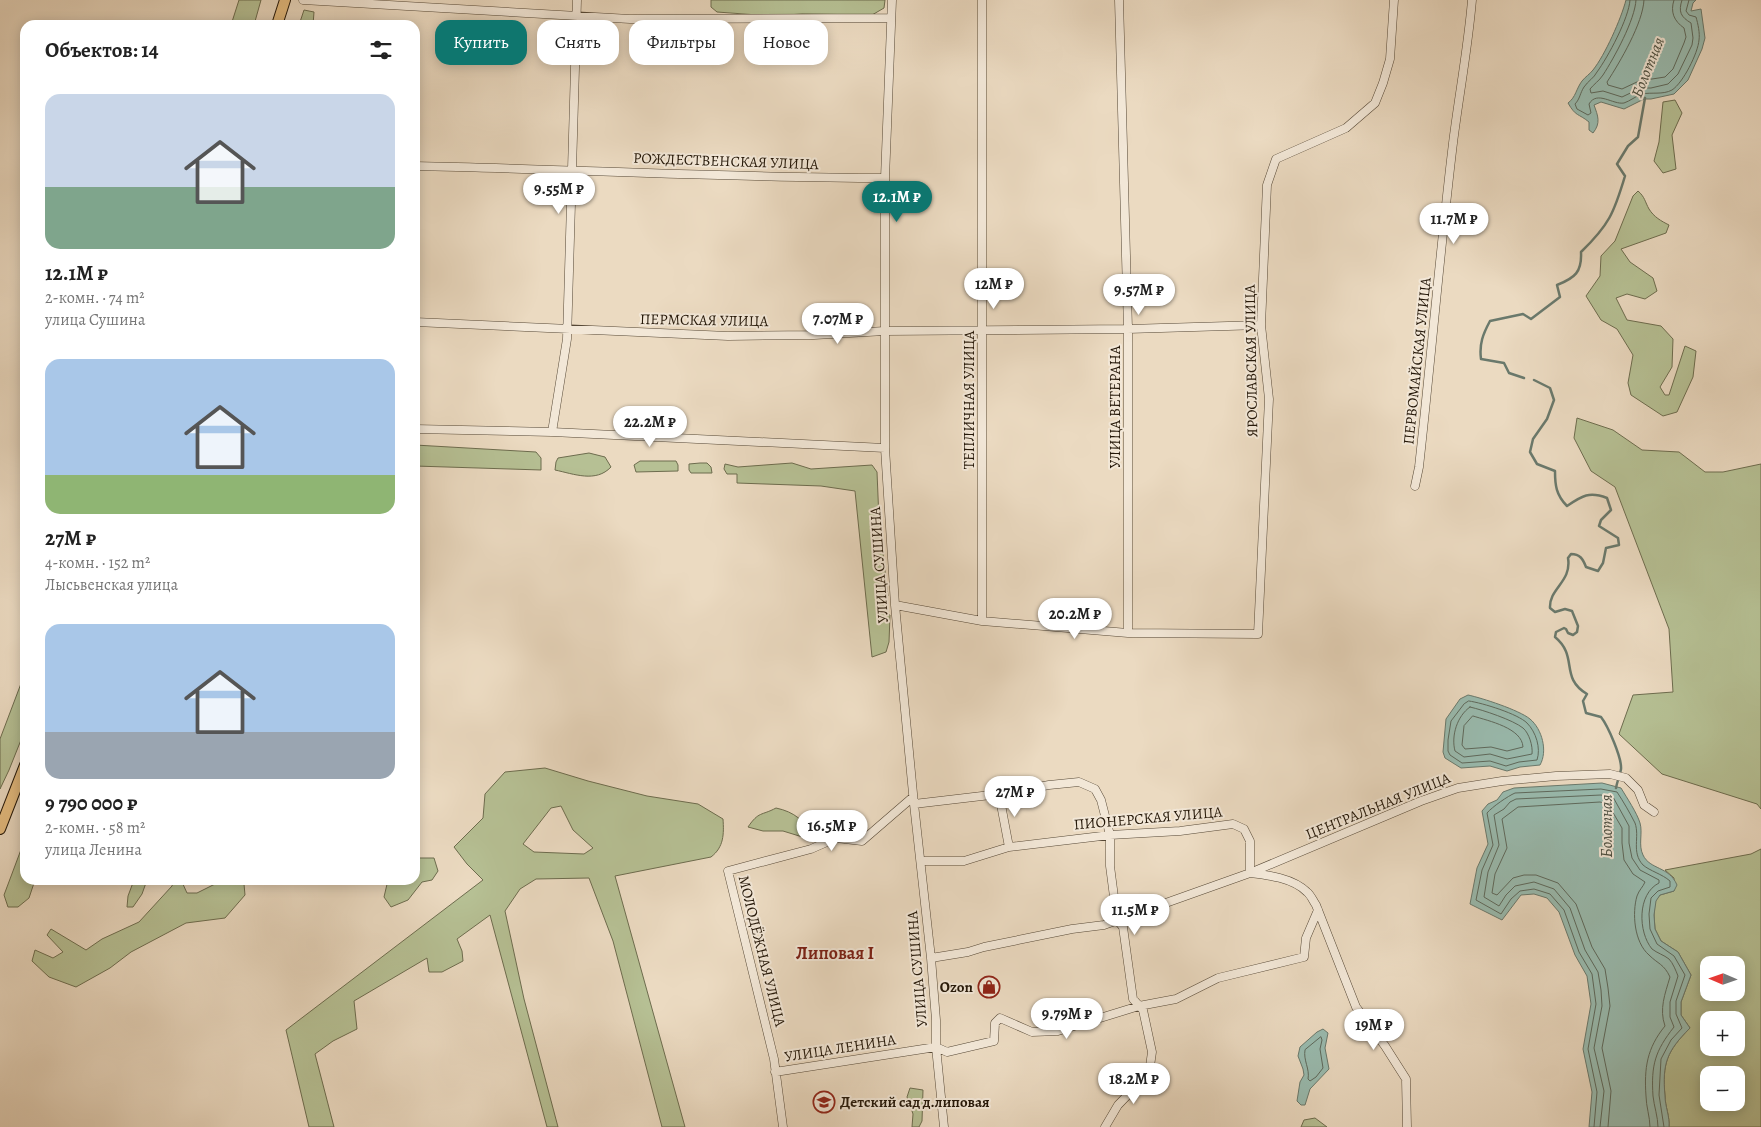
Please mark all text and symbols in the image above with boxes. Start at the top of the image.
chip: Купить [435,20,527,65]
chip: Снять [537,20,619,65]
chip: Фильтры [629,20,734,65]
chip: Новое [744,20,828,65]
water label: Болотная [1626,34,1670,101]
text: Объектов: 14 [45,36,159,64]
icon: filters [367,36,395,64]
icon: home [175,127,265,217]
street label: РОЖДЕСТВЕНСКАЯ УЛИЦА [633,148,819,174]
pin: 9.55M ₽ [513,172,605,215]
text: 9.55M ₽ [534,178,584,200]
pin: 12.1M ₽ [851,180,943,223]
text: 12.1M ₽ [873,186,921,208]
pin: 11.7M ₽ [1408,202,1500,245]
text: 11.7M ₽ [1430,208,1478,230]
text: 12.1M ₽ [45,259,108,287]
pin: 12M ₽ [959,268,1029,310]
text: 12M ₽ [975,273,1013,295]
pin: 9.57M ₽ [1093,274,1185,316]
street label: ПЕРВОМАЙСКАЯ УЛИЦА [1398,276,1436,446]
text: 9.57M ₽ [1114,279,1164,301]
street label: ЯРОСЛАВСКАЯ УЛИЦА [1240,284,1262,438]
text: 2-комн. · 74 m² [45,287,145,309]
pin: 7.07M ₽ [792,302,884,345]
text: 7.07M ₽ [813,308,863,330]
text: улица Сушина [45,309,145,331]
street label: ПЕРМСКАЯ УЛИЦА [640,309,769,331]
street label: ТЕПЛИЧНАЯ УЛИЦА [959,331,979,469]
street label: УЛИЦА ВЕТЕРАНА [1105,345,1125,468]
icon: home [175,392,265,482]
pin: 22.2M ₽ [604,406,696,448]
text: 22.2M ₽ [624,411,676,433]
street label: УЛИЦА СУШИНА [865,506,893,624]
text: 27M ₽ [45,524,96,552]
text: 4-комн. · 152 m² [45,552,150,574]
text: Лысьвенская улица [45,574,178,596]
pin: 20.2M ₽ [1029,598,1121,640]
text: 20.2M ₽ [1049,603,1101,625]
icon: home [175,657,265,747]
street label: ЦЕНТРАЛЬНАЯ УЛИЦА [1303,768,1454,844]
pin: 27M ₽ [980,776,1050,818]
text: 27M ₽ [996,781,1034,803]
text: 9 790 000 ₽ [45,789,137,817]
water label: Болотная [1596,794,1618,858]
street label: ПИОНЕРСКАЯ УЛИЦА [1073,802,1223,834]
pin: 16.5M ₽ [786,810,878,852]
text: 16.5M ₽ [808,815,856,837]
text: 2-комн. · 58 m² [45,817,145,839]
text: улица Ленина [45,839,142,861]
street label: МОЛОДЁЖНАЯ УЛИЦА [734,873,791,1029]
pin: 11.5M ₽ [1089,894,1181,936]
text: 11.5M ₽ [1111,899,1159,921]
street label: УЛИЦА СУШИНА [902,910,932,1028]
district label: Липовая I [796,941,874,965]
north arrow [1700,956,1745,1001]
map controls [1700,956,1745,1111]
shop icon: Ozon [977,975,1001,999]
place label: Ozon [940,977,974,997]
pin: 9.79M ₽ [1021,998,1113,1040]
text: 9.79M ₽ [1042,1003,1092,1025]
pin: 19M ₽ [1339,1008,1409,1051]
button: + [1700,1011,1745,1056]
text: 19M ₽ [1355,1014,1393,1036]
street label: УЛИЦА ЛЕНИНА [783,1029,897,1067]
pin: 18.2M ₽ [1088,1062,1180,1105]
button: − [1700,1066,1745,1111]
text: 18.2M ₽ [1109,1068,1159,1090]
school or university icon: Детский сад д.липовая [812,1090,836,1114]
place label: Детский сад д.липовая [840,1092,990,1112]

